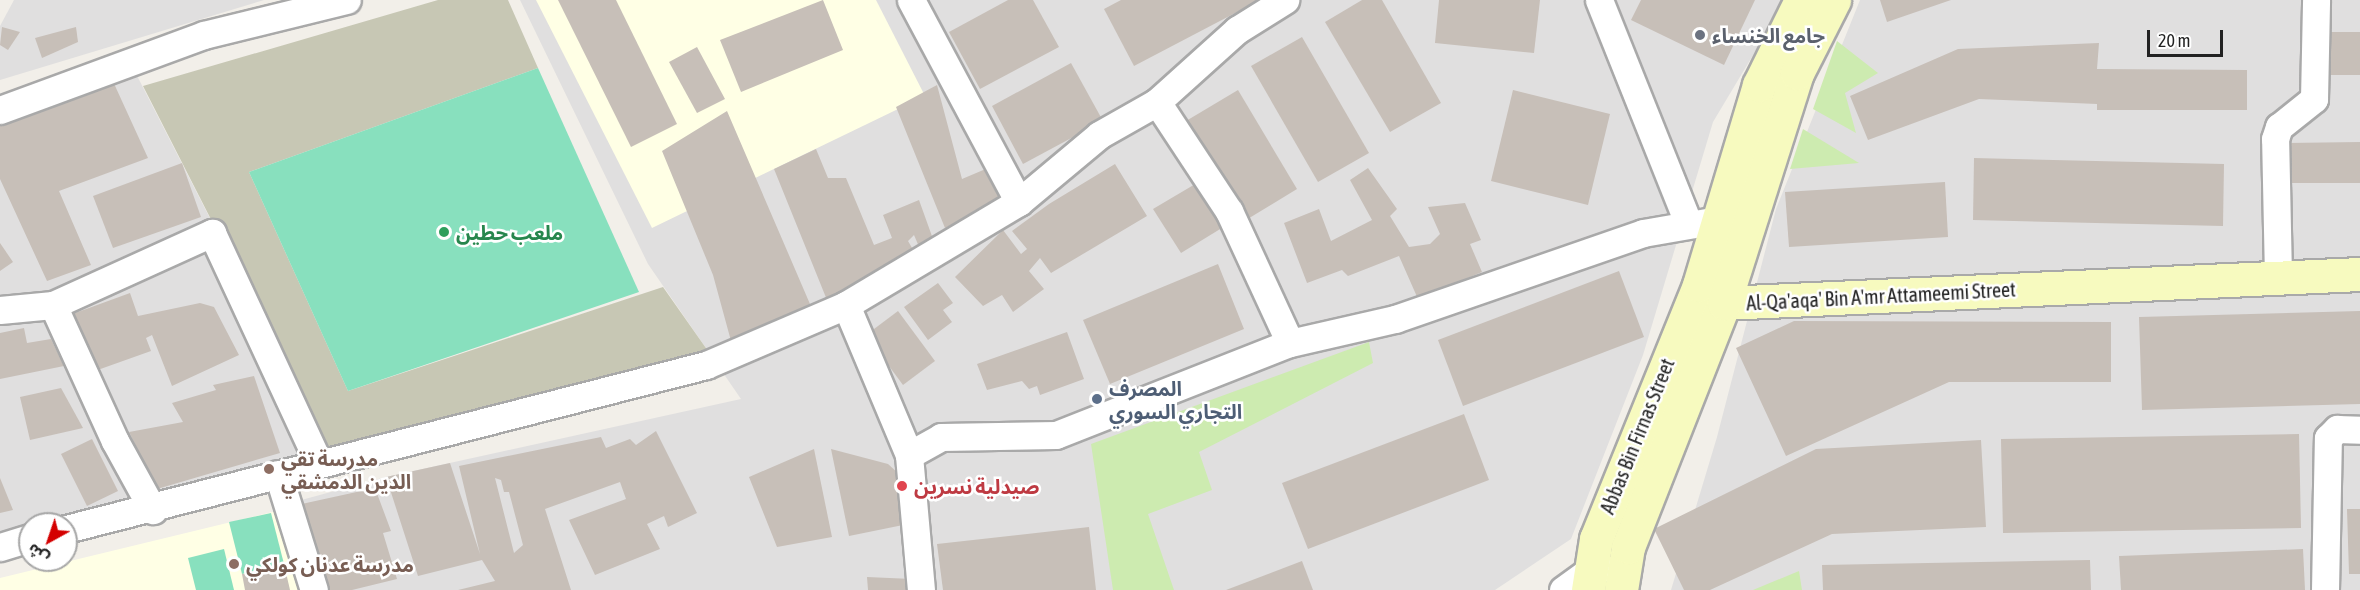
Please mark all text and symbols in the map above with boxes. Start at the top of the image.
scale bar [2150,18,2226,56]
place label: جامع الخنساء [1712,23,1825,47]
marker: جامع الخنساء [1693,28,1707,42]
text: 20 m [2158,30,2190,51]
place label: ملعب حطين [456,220,563,244]
marker: ملعب حطين [437,225,451,239]
street label: Al-Qa'aqa' Bin A'mr Attameemi Street [1746,277,2016,315]
street label: Abbas Bin Firnas Street [1595,355,1679,517]
place label: المصرف التجاري السوري [1109,376,1242,423]
marker: المصرف التجاري السوري [1090,392,1104,406]
place label: مدرسة تقي الدين الدمشقي [281,446,411,493]
marker: مدرسة تقي الدين الدمشقي [262,462,276,476]
place label: صيدلية نسرين [914,474,1039,498]
marker: صيدلية نسرين [895,479,909,493]
north arrow [18,512,78,572]
text: ش [24,540,52,568]
place label: مدرسة عدنان كولكي [246,552,414,576]
marker: مدرسة عدنان كولكي [227,557,241,571]

